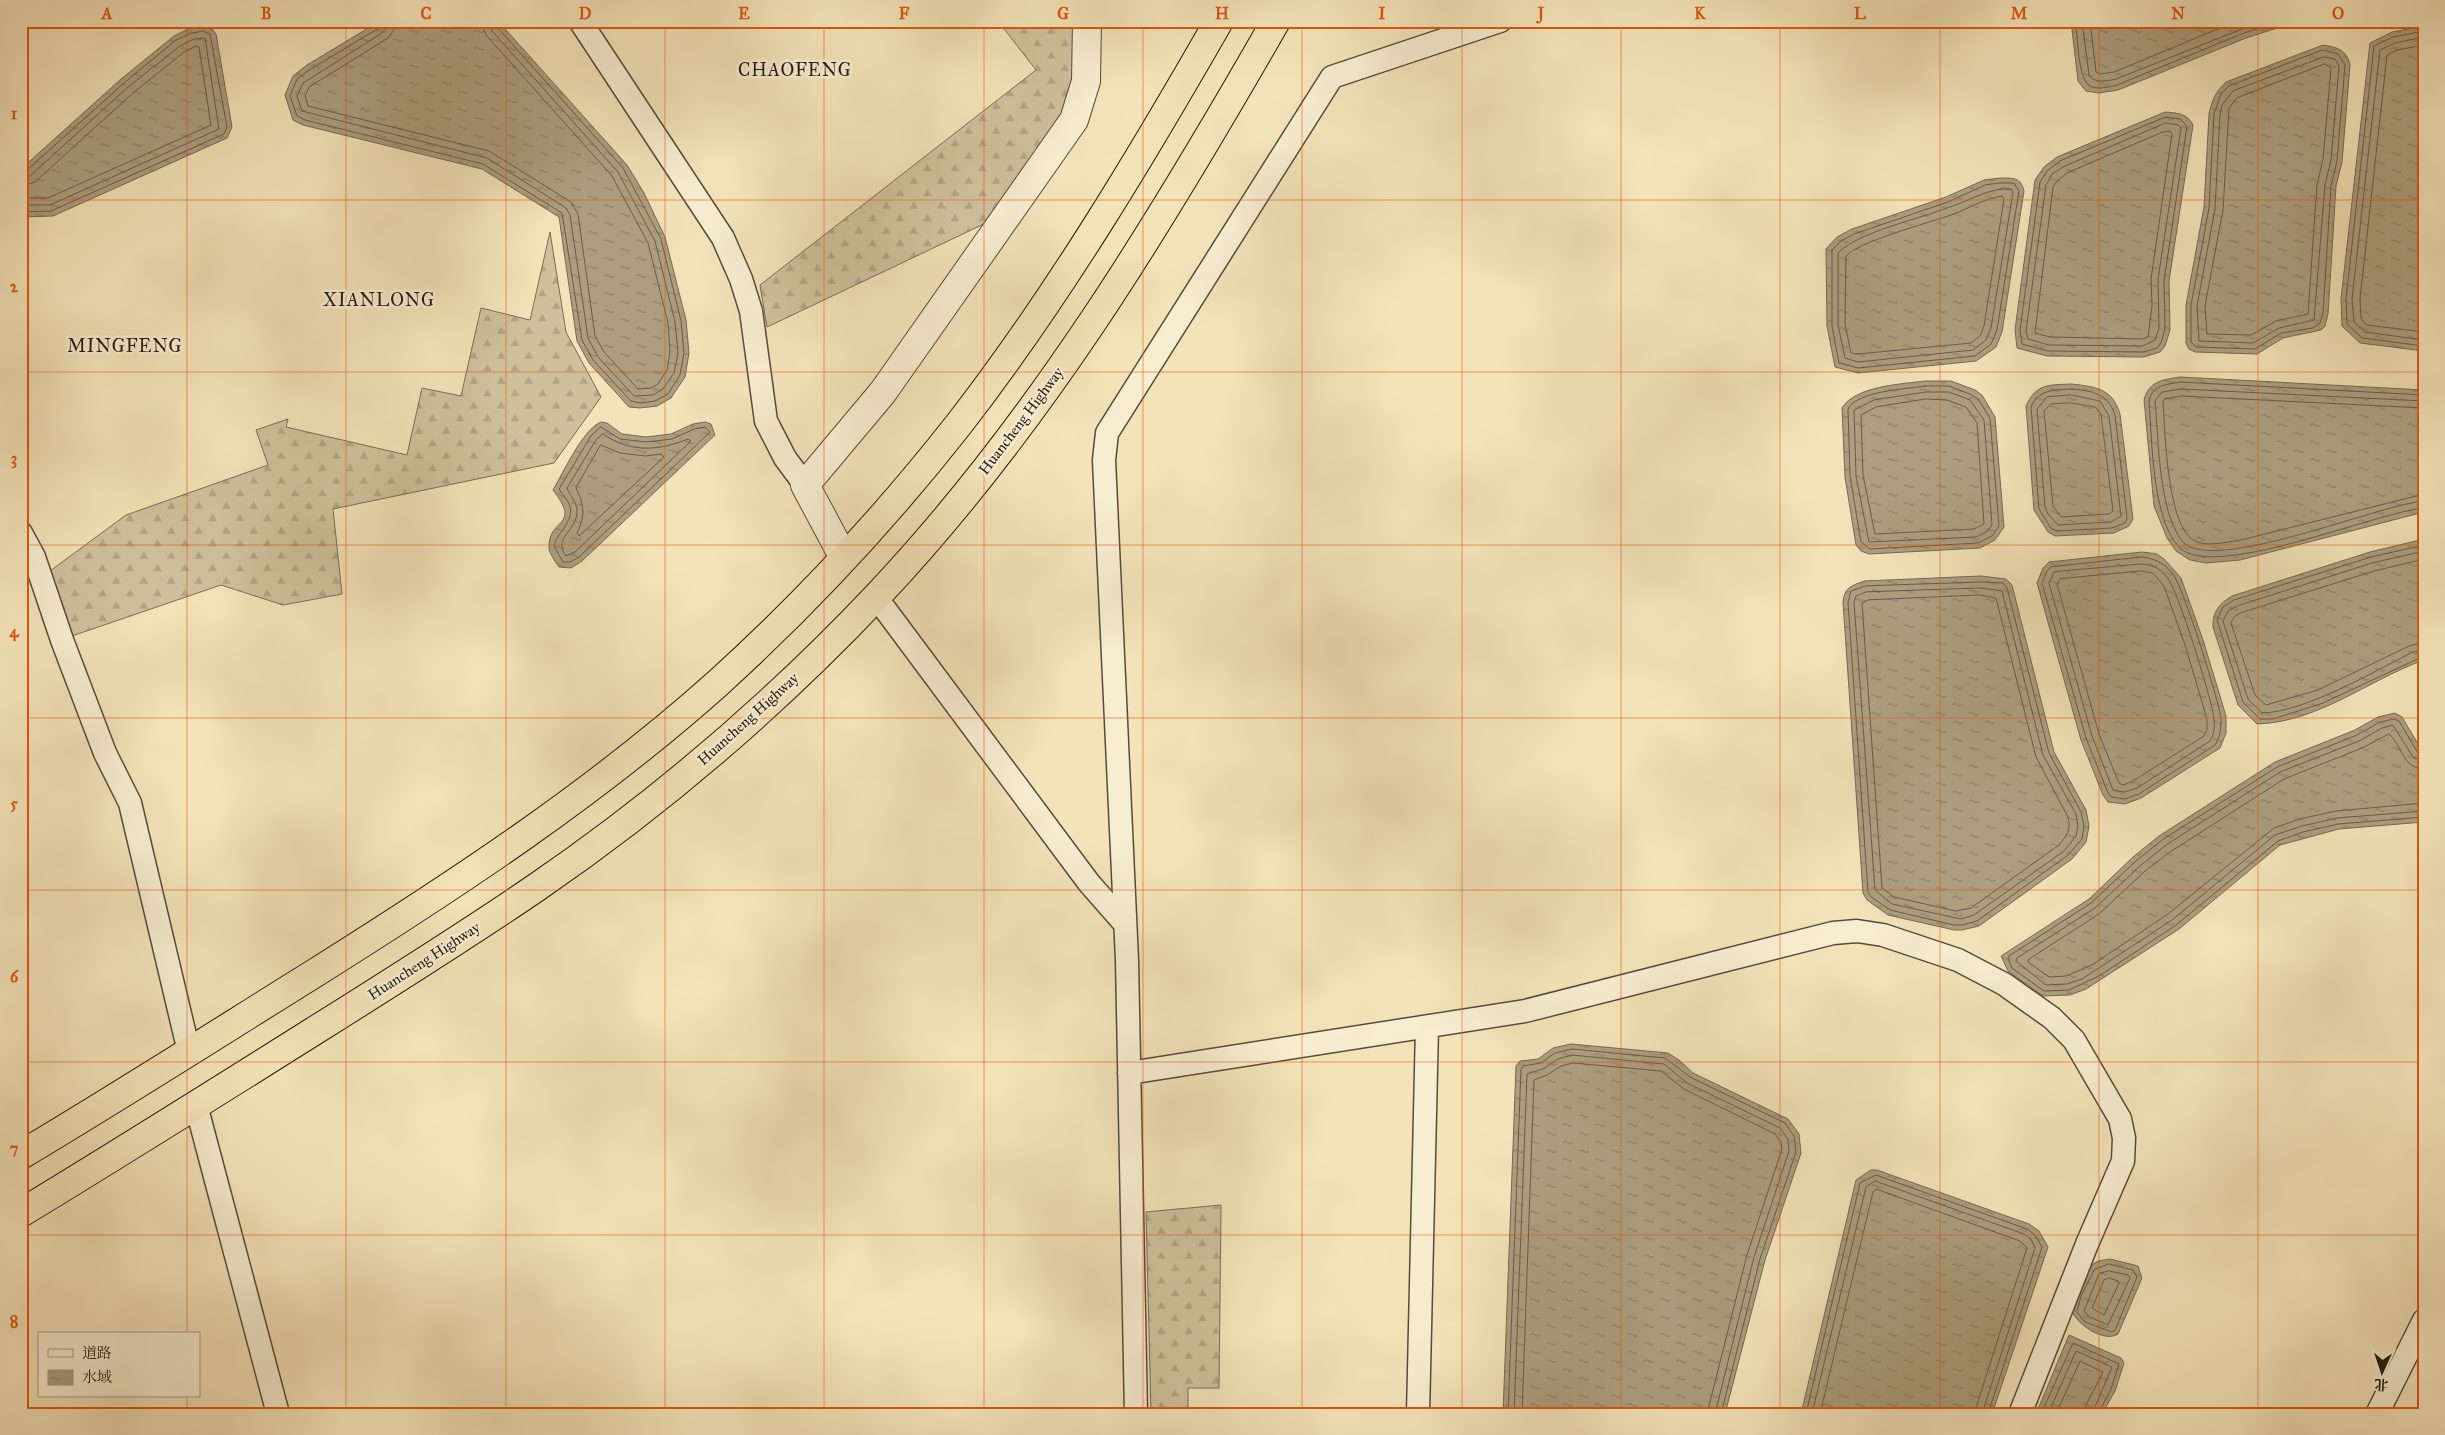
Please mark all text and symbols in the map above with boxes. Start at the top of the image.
text: A [101,4,113,23]
text: B [261,4,271,23]
text: C [421,4,432,23]
text: D [579,4,592,23]
text: E [738,4,750,23]
text: F [899,4,910,23]
text: G [1057,4,1069,23]
text: H [1215,4,1229,23]
text: I [1379,4,1386,23]
text: J [1536,4,1545,24]
text: K [1694,4,1706,23]
text: L [1854,4,1866,23]
text: M [2011,4,2028,23]
text: N [2171,4,2185,23]
text: O [2332,4,2344,23]
district label: CHAOFENG [738,59,852,81]
text: 1 [11,104,18,123]
text: 2 [10,277,19,296]
district label: XIANLONG [323,289,435,311]
district label: MINGFENG [67,335,183,357]
street label: Huancheng Highway [975,363,1068,478]
text: 3 [11,449,17,469]
text: 4 [10,622,20,642]
street label: Huancheng Highway [694,668,803,769]
text: 5 [10,794,18,813]
street label: Huancheng Highway [365,918,484,1004]
text: 6 [10,967,19,986]
text: 7 [10,1139,19,1158]
text: 8 [10,1312,18,1331]
legend [38,1332,200,1398]
text: 道路 [82,1344,112,1362]
north arrow [2358,1348,2408,1398]
text: 水域 [82,1368,112,1386]
text: 北 [2374,1376,2389,1393]

